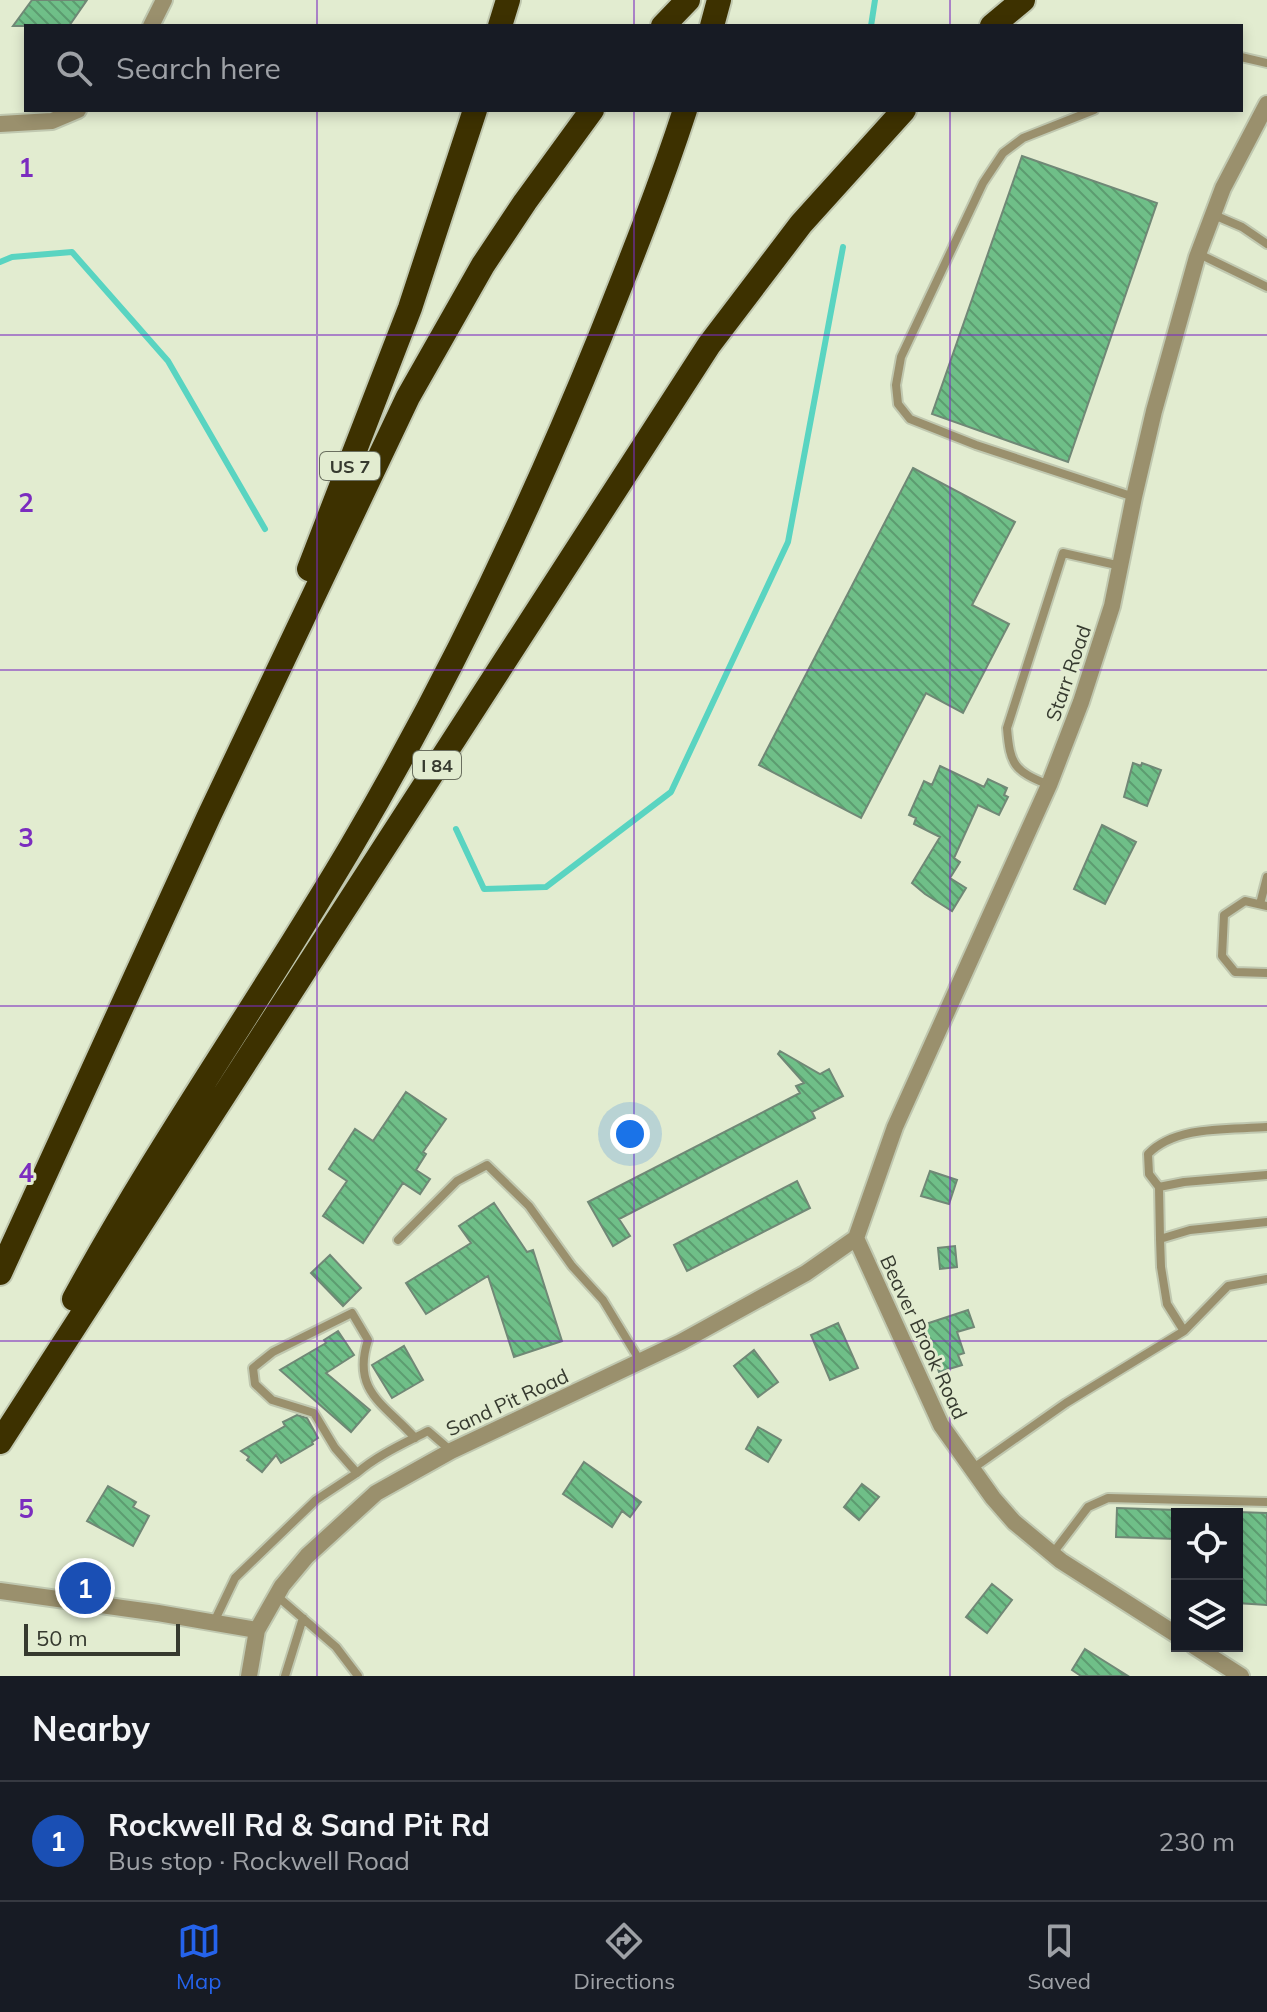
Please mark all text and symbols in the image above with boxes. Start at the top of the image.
search box [24,24,1243,112]
icon: search [52,46,96,90]
text: Search here [116,49,281,87]
text: 1 [18,151,34,184]
road number: US 7 [320,452,380,480]
text: 2 [18,486,34,519]
street label: Starr Road [1040,622,1096,724]
road number: I 84 [413,751,461,779]
text: 3 [18,821,34,854]
your location [610,1114,650,1154]
text: 4 [18,1156,34,1189]
street label: Beaver Brook Road [875,1251,973,1423]
street label: Sand Pit Road [442,1363,572,1441]
text: 5 [18,1492,34,1525]
map controls [1171,1508,1243,1652]
button: locate [1171,1508,1243,1580]
pin: 1 [59,1558,111,1618]
button: layers [1171,1580,1243,1652]
scale bar [24,1620,180,1656]
text: 50 m [36,1624,87,1652]
text: Nearby [32,1707,150,1750]
text: Rockwell Rd & Sand Pit Rd [108,1806,490,1844]
text: 1 [50,1825,66,1858]
text: 230 m [1159,1825,1235,1858]
text: Bus stop · Rockwell Road [108,1844,410,1877]
tab: Map [176,1919,221,1995]
tab: Directions [574,1919,675,1995]
tab: Saved [1027,1919,1091,1995]

